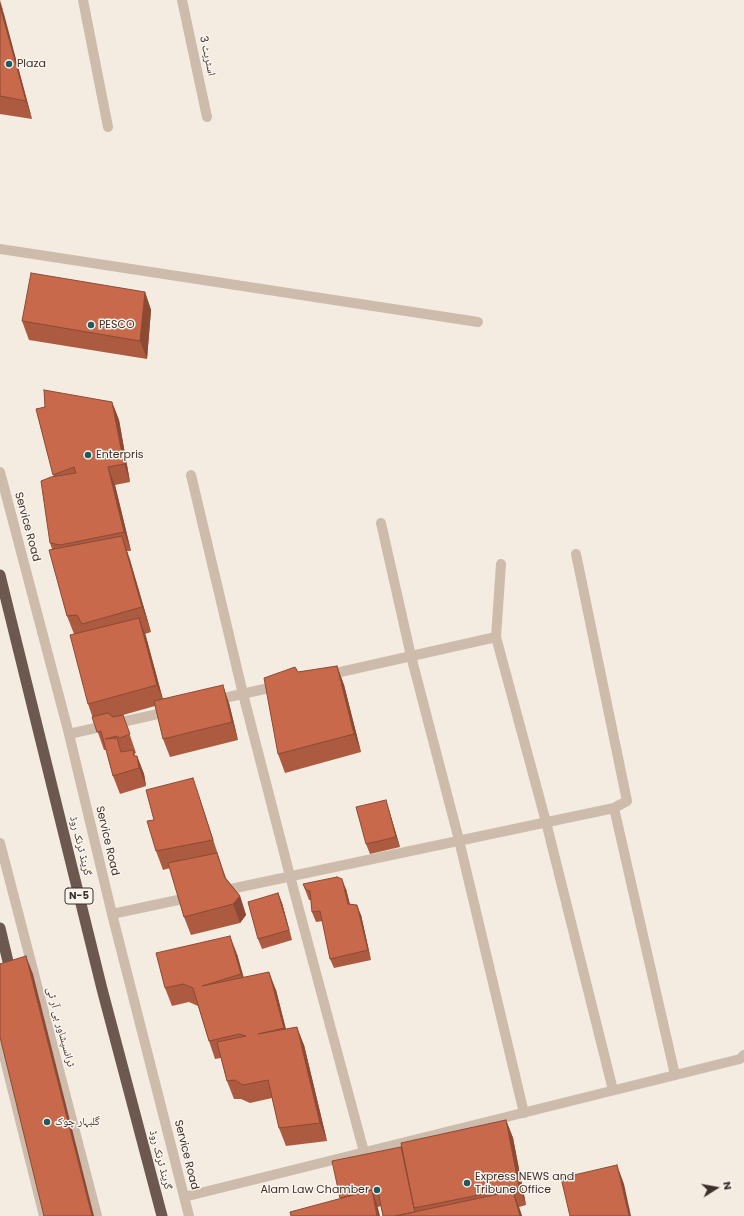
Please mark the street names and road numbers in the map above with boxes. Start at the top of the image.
street label: اسٹریٹ 3 [196,35,218,77]
street label: Service Road [11,491,43,563]
street label: Service Road [93,805,121,877]
street label: گرینڈ ٹرنک روڈ [66,815,94,877]
road number: N-5 [65,888,93,904]
street label: ٹرانسپشاور بی آر ٹی [43,986,77,1068]
street label: Service Road [171,1119,201,1191]
street label: گرینڈ ٹرنک روڈ [146,1129,174,1191]

